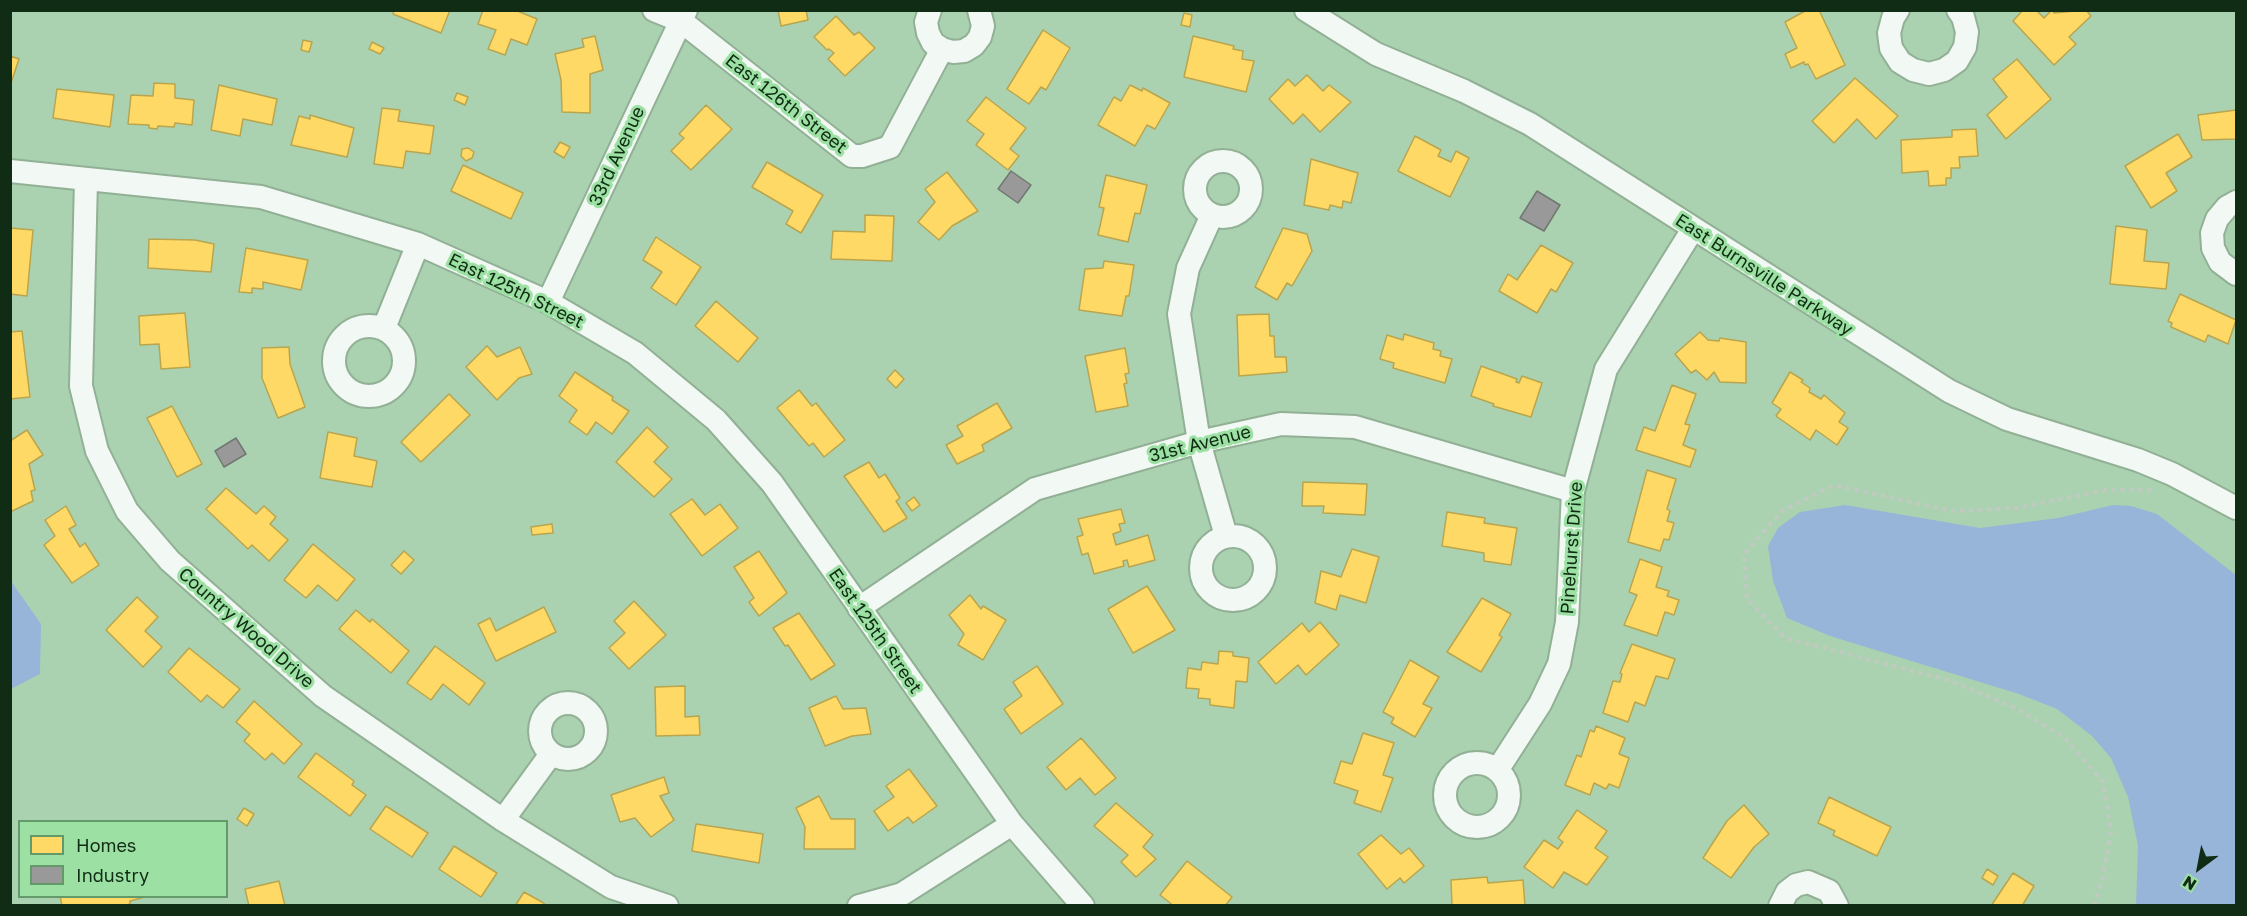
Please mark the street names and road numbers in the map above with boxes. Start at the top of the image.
street label: East 126th Street [721,50,851,158]
street label: 33rd Avenue [585,103,649,209]
street label: East Burnsville Parkway [1671,210,1857,340]
street label: East 125th Street [445,249,587,333]
street label: 31st Avenue [1147,421,1253,467]
street label: Pinehurst Drive [1557,481,1587,615]
street label: Country Wood Drive [174,563,318,693]
street label: East 125th Street [824,564,926,698]

